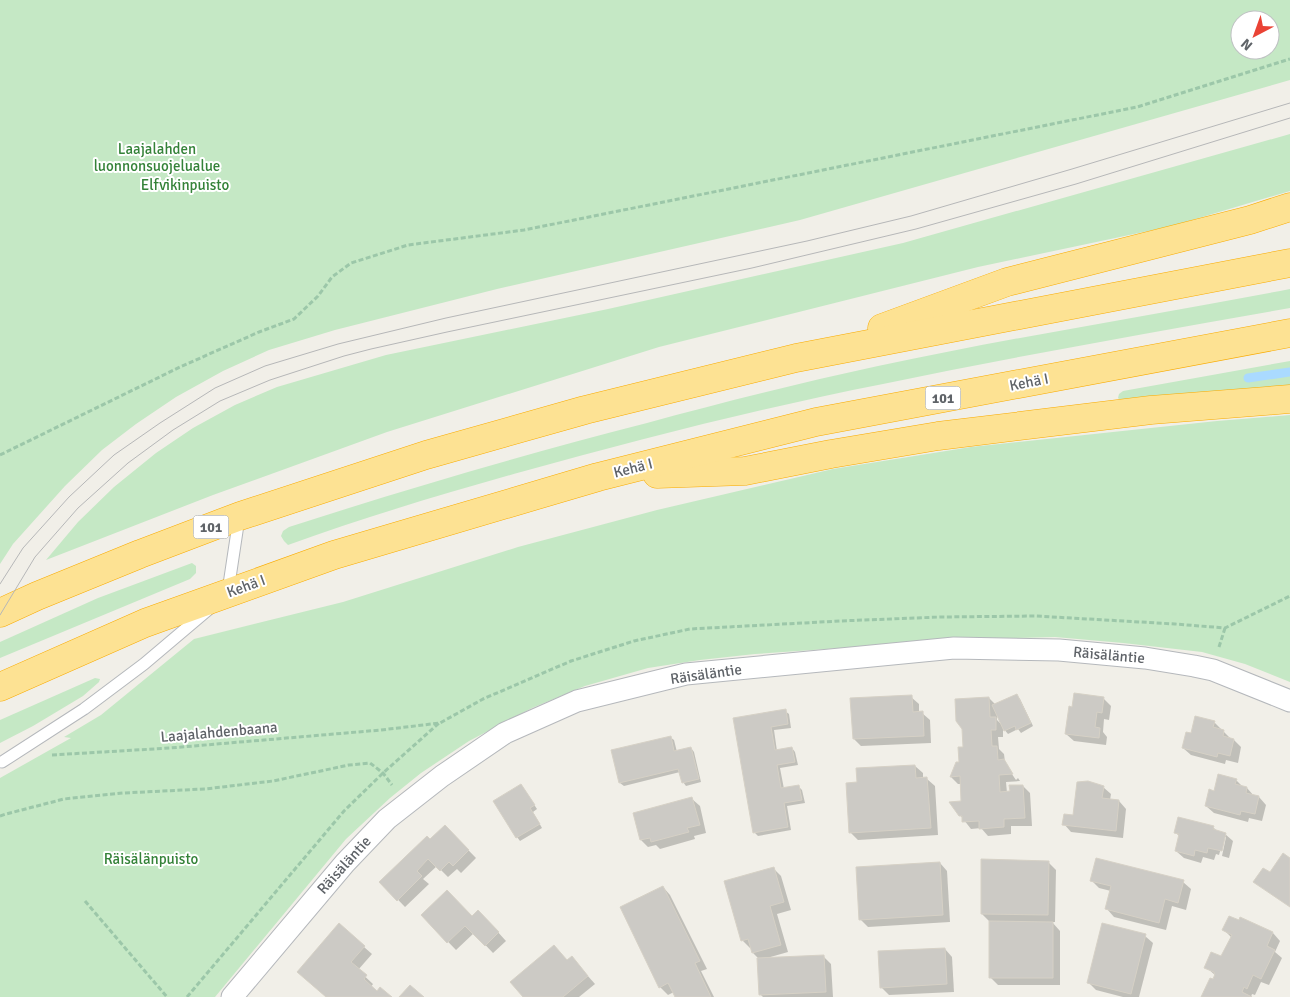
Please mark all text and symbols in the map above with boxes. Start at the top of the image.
north arrow [1230,10,1280,60]
text: N [1238,35,1256,54]
park label: Laajalahden luonnonsuojelualue [94,140,220,175]
park label: Elfvikinpuisto [141,176,229,194]
street label: Kehä I [1008,369,1050,395]
road number: 101 [926,386,960,409]
street label: Kehä I [612,454,654,482]
road number: 101 [194,516,228,538]
street label: Kehä I [224,571,268,601]
street label: Räisäläntie [1072,643,1146,667]
street label: Räisäläntie [669,660,743,688]
street label: Laajalahdenbaana [160,718,278,746]
street label: Räisäläntie [313,832,375,898]
park label: Räisälänpuisto [104,850,199,868]

